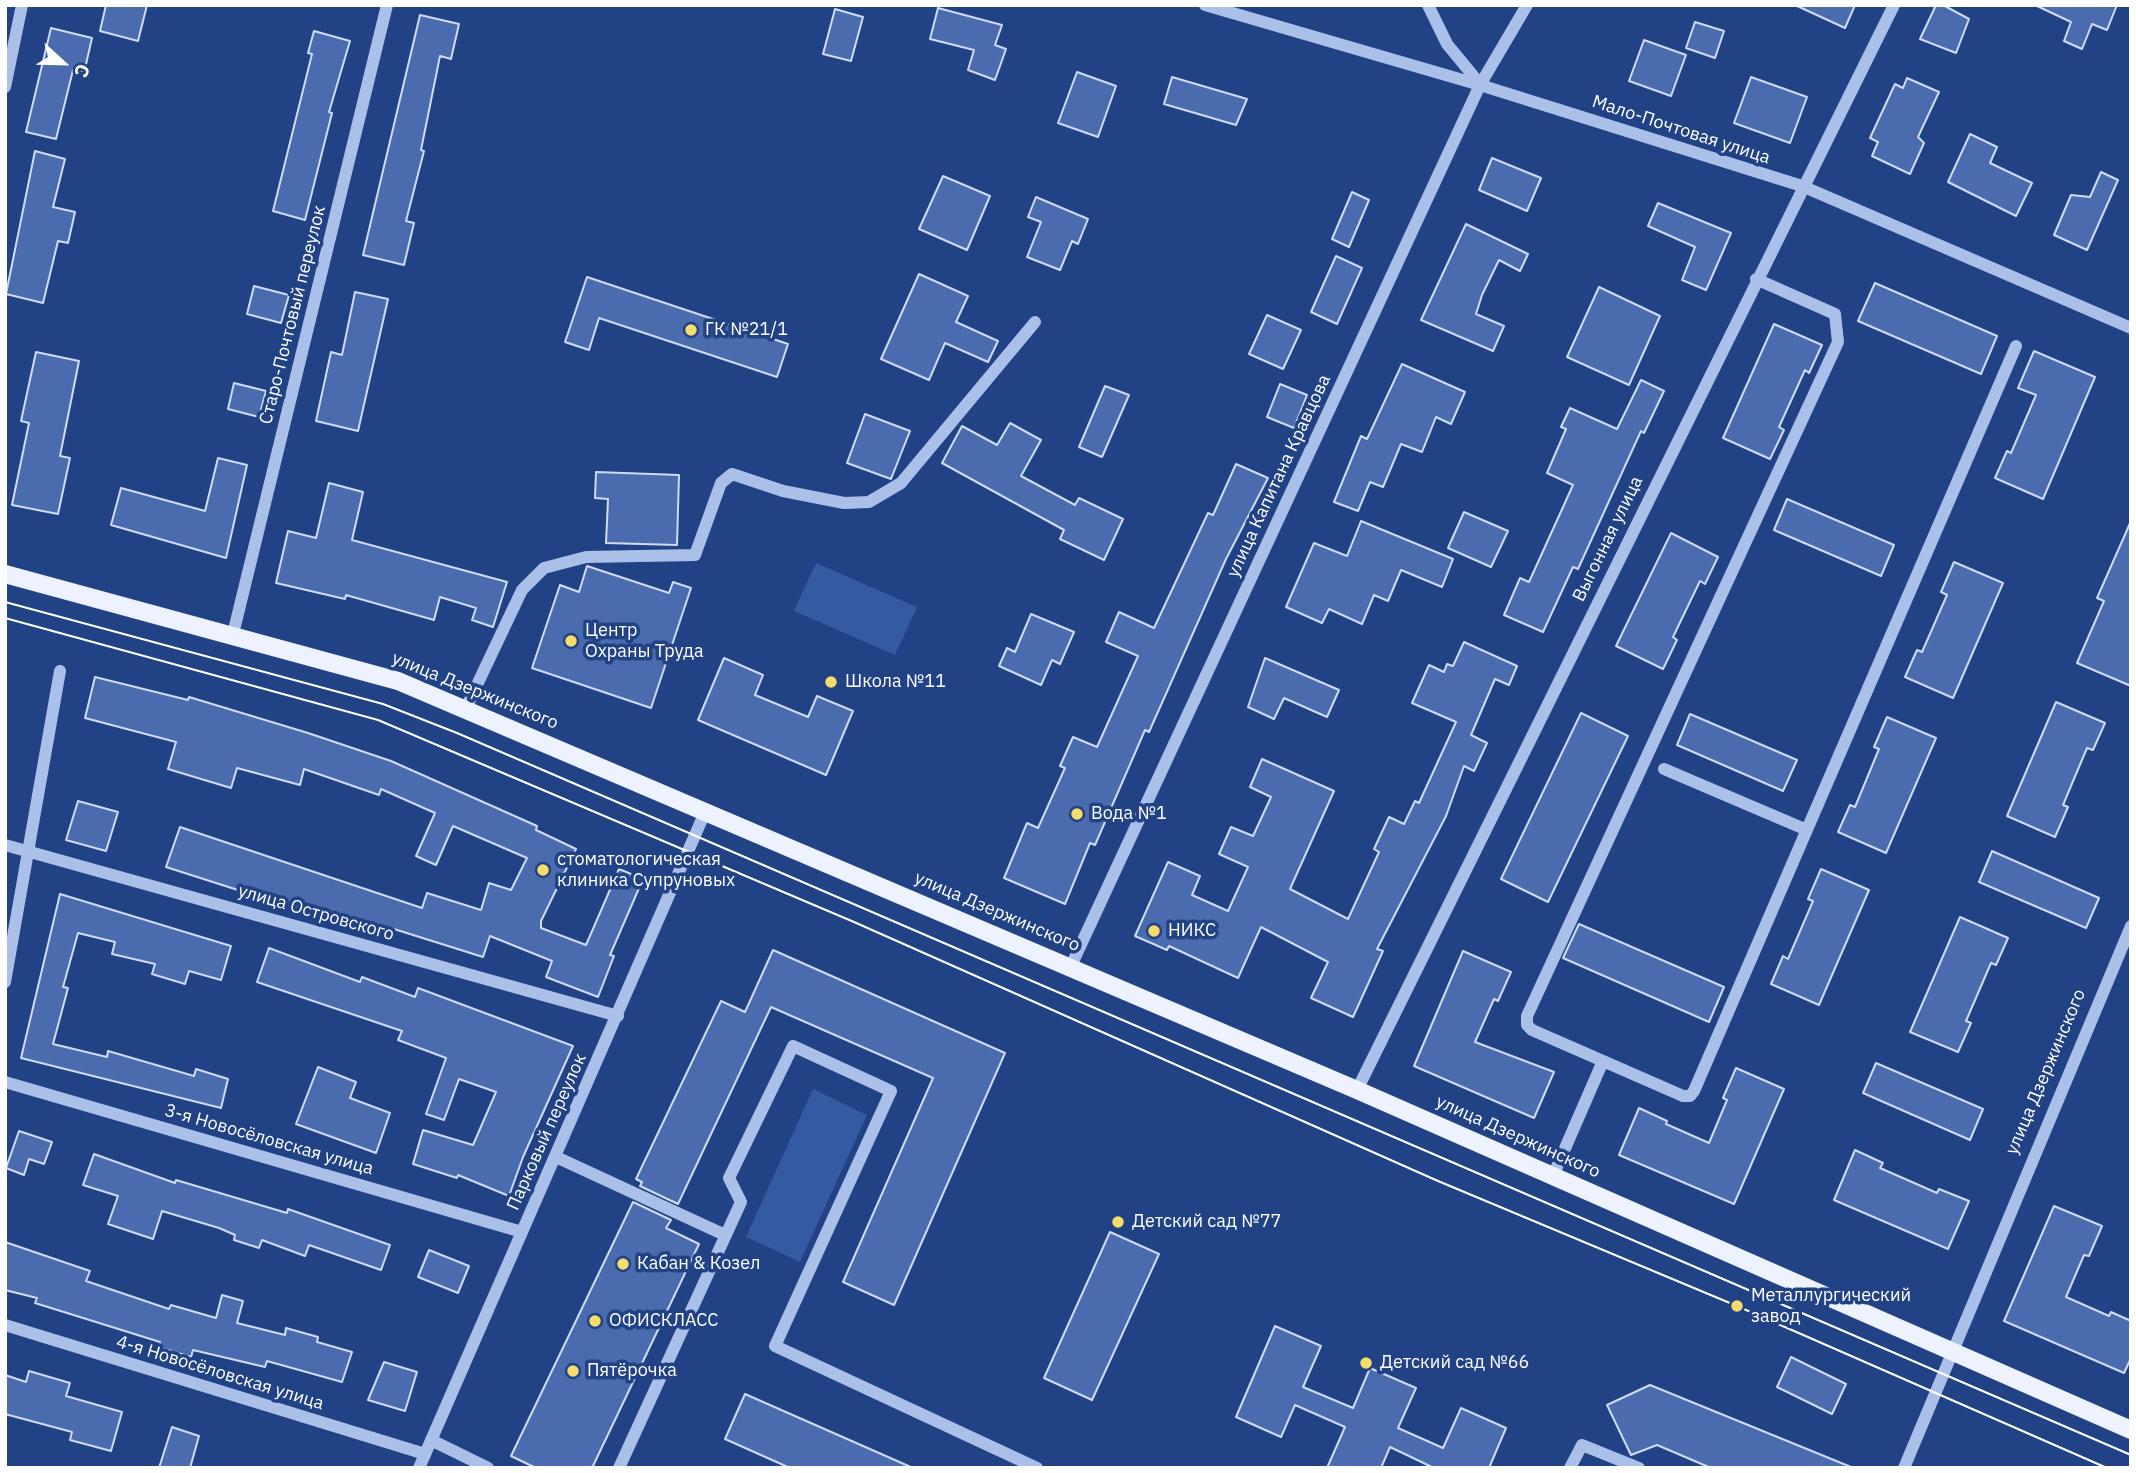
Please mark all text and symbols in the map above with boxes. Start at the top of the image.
north arrow [28,28,98,98]
text: С [69,61,96,81]
street label: Мало-Почтовая улица [1589,91,1773,169]
street label: Старо-Почтовый переулок [255,203,331,427]
place label: ГК №21/1 [705,319,788,341]
marker: ГК №21/1 [683,322,699,338]
street label: улица Капитана Кравцова [1222,371,1336,581]
street label: Выгонная улица [1568,473,1648,605]
place label: Центр Охраны Труда [585,620,704,662]
marker: Центр Охраны Труда [563,633,579,649]
street label: улица Дзержинского [389,648,561,734]
place label: Школа №11 [845,671,946,693]
marker: Школа №11 [823,674,839,690]
place label: Вода №1 [1091,803,1167,825]
marker: Вода №1 [1069,806,1085,822]
place label: стоматологическая клиника Супруновых [557,849,735,892]
marker: стоматологическая клиника Супруновых [535,862,551,878]
street label: улица Дзержинского [911,867,1083,957]
street label: улица Островского [235,880,397,946]
place label: НИКС [1168,920,1216,942]
marker: НИКС [1146,923,1162,939]
street label: улица Дзержинского [2001,986,2091,1158]
street label: Парковый переулок [503,1050,591,1214]
street label: улица Дзержинского [1432,1091,1604,1183]
street label: 3-я Новосёловская улица [162,1100,376,1180]
place label: Детский сад №77 [1132,1211,1281,1233]
marker: Детский сад №77 [1110,1214,1126,1230]
place label: Кабан & Козел [637,1253,760,1275]
marker: Кабан & Козел [615,1256,631,1272]
place label: Металлургический завод [1751,1285,1911,1328]
marker: Металлургический завод [1729,1298,1745,1314]
place label: ОФИСКЛАСС [609,1310,718,1332]
marker: ОФИСКЛАСС [587,1313,603,1329]
street label: 4-я Новосёловская улица [114,1331,326,1415]
place label: Детский сад №66 [1380,1352,1529,1374]
marker: Детский сад №66 [1358,1355,1374,1371]
place label: Пятёрочка [587,1360,677,1382]
marker: Пятёрочка [565,1363,581,1379]

